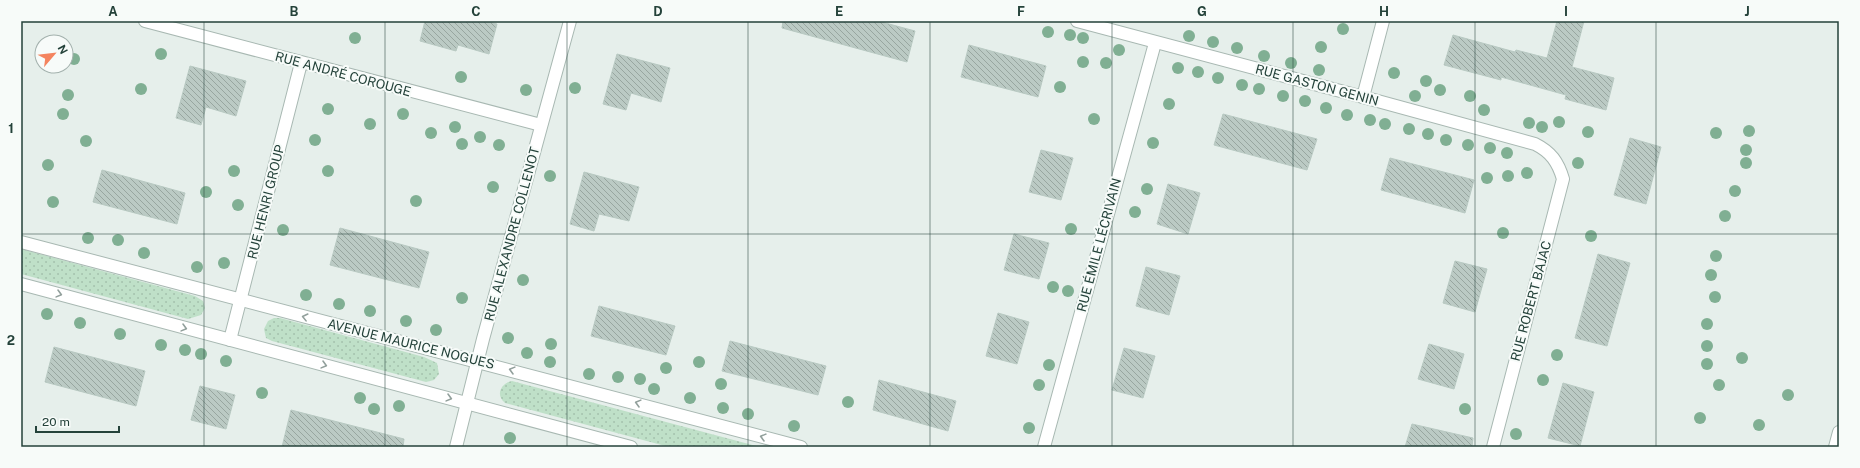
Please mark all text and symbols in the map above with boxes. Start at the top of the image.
text: A [108,4,118,19]
text: B [290,4,299,19]
text: C [471,4,481,19]
text: D [653,4,663,19]
text: E [835,4,843,19]
text: F [1017,4,1025,19]
text: G [1197,4,1207,19]
text: H [1379,4,1389,19]
text: I [1564,4,1568,19]
text: J [1744,4,1750,19]
north arrow [34,34,74,74]
text: N [56,43,70,56]
street label: RUE ANDRÉ COROUGE [273,48,413,99]
street label: RUE GASTON GENIN [1254,61,1380,109]
text: 1 [8,121,14,136]
street label: RUE HENRI GROUP [245,143,287,261]
street label: RUE ALEXANDRE COLLENOT [481,145,543,323]
street label: RUE ÉMILE LÉCRIVAIN [1073,176,1124,314]
street label: RUE ROBERT BAJAC [1508,239,1554,363]
one-way arrow [55,290,62,298]
one-way arrow [301,313,308,321]
street label: AVENUE MAURICE NOGUES [326,316,496,372]
one-way arrow [181,323,188,331]
text: 2 [7,333,15,348]
one-way arrow [320,360,327,368]
one-way arrow [509,366,516,375]
one-way arrow [445,393,452,402]
one-way arrow [634,400,641,408]
scale bar [36,408,119,434]
text: 20 m [42,415,70,429]
one-way arrow [760,433,767,442]

